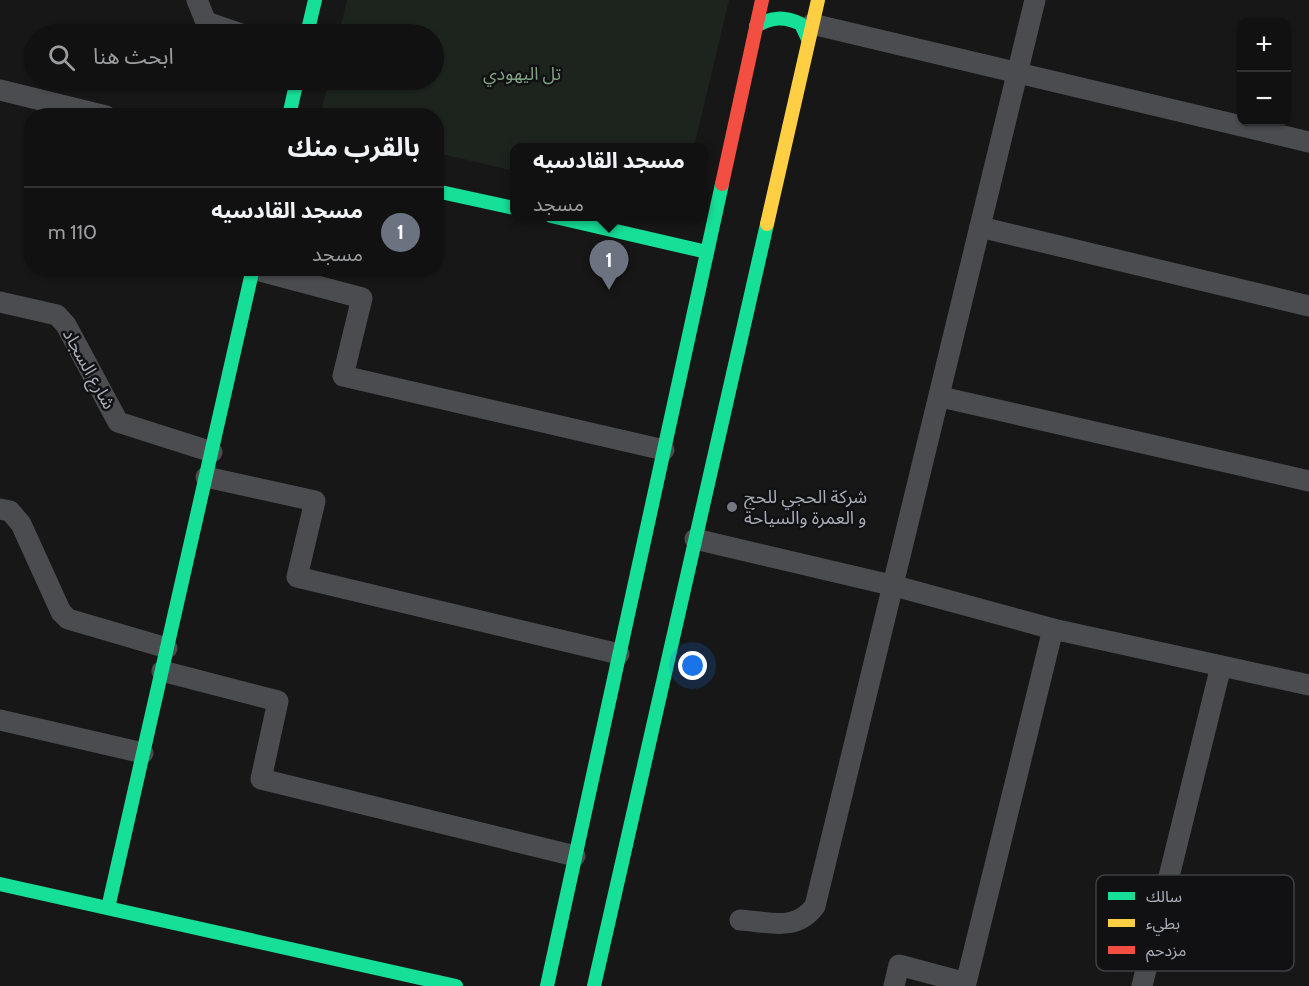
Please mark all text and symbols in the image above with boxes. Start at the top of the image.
map controls [1237,18,1291,126]
button: + [1237,18,1291,72]
search box [24,24,444,90]
icon: search [45,41,78,74]
text: ابحث هنا [93,43,174,70]
park label: تل اليهودي [483,63,561,87]
button: − [1237,72,1291,126]
text: بالقرب منك [287,131,420,163]
popup [510,143,708,221]
text: مسجد القادسيه [533,147,685,174]
text: مسجد [533,192,584,216]
text: مسجد القادسيه [211,197,363,224]
text: 110 m [48,220,97,244]
text: 1 [397,220,404,244]
pin: 1 [590,240,628,290]
text: مسجد [312,242,363,266]
street label: شارع السجاد [55,325,120,415]
place label: شركة الحجي للحج و العمرة والسياحة [744,486,867,529]
marker: شركة الحجي للحج و العمرة والسياحة [725,500,739,514]
your location [678,651,707,680]
legend [1096,875,1294,971]
text: سالك [1146,887,1182,906]
text: بطيء [1146,914,1180,936]
text: مزدحم [1146,941,1186,963]

